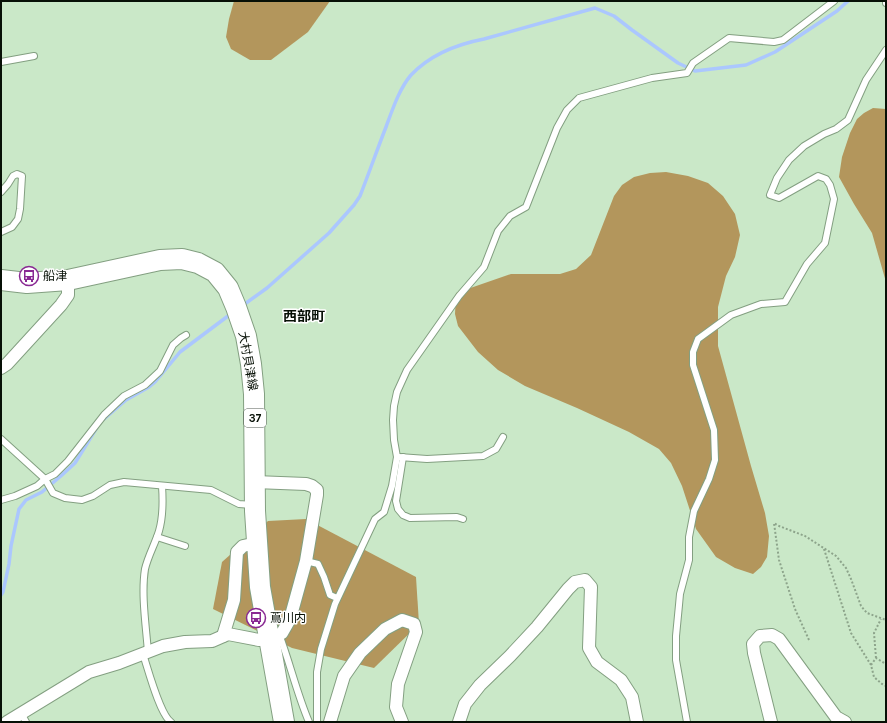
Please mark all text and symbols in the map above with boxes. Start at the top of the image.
bus stop icon: 船津 [18,265,40,287]
place label: 船津 [43,269,67,283]
district label: 西部町 [283,308,325,325]
street label: 大村貝津線 [236,330,260,392]
road number: 37 [244,409,266,427]
bus stop icon: 蔦川内 [245,607,267,629]
place label: 蔦川内 [270,611,306,625]

